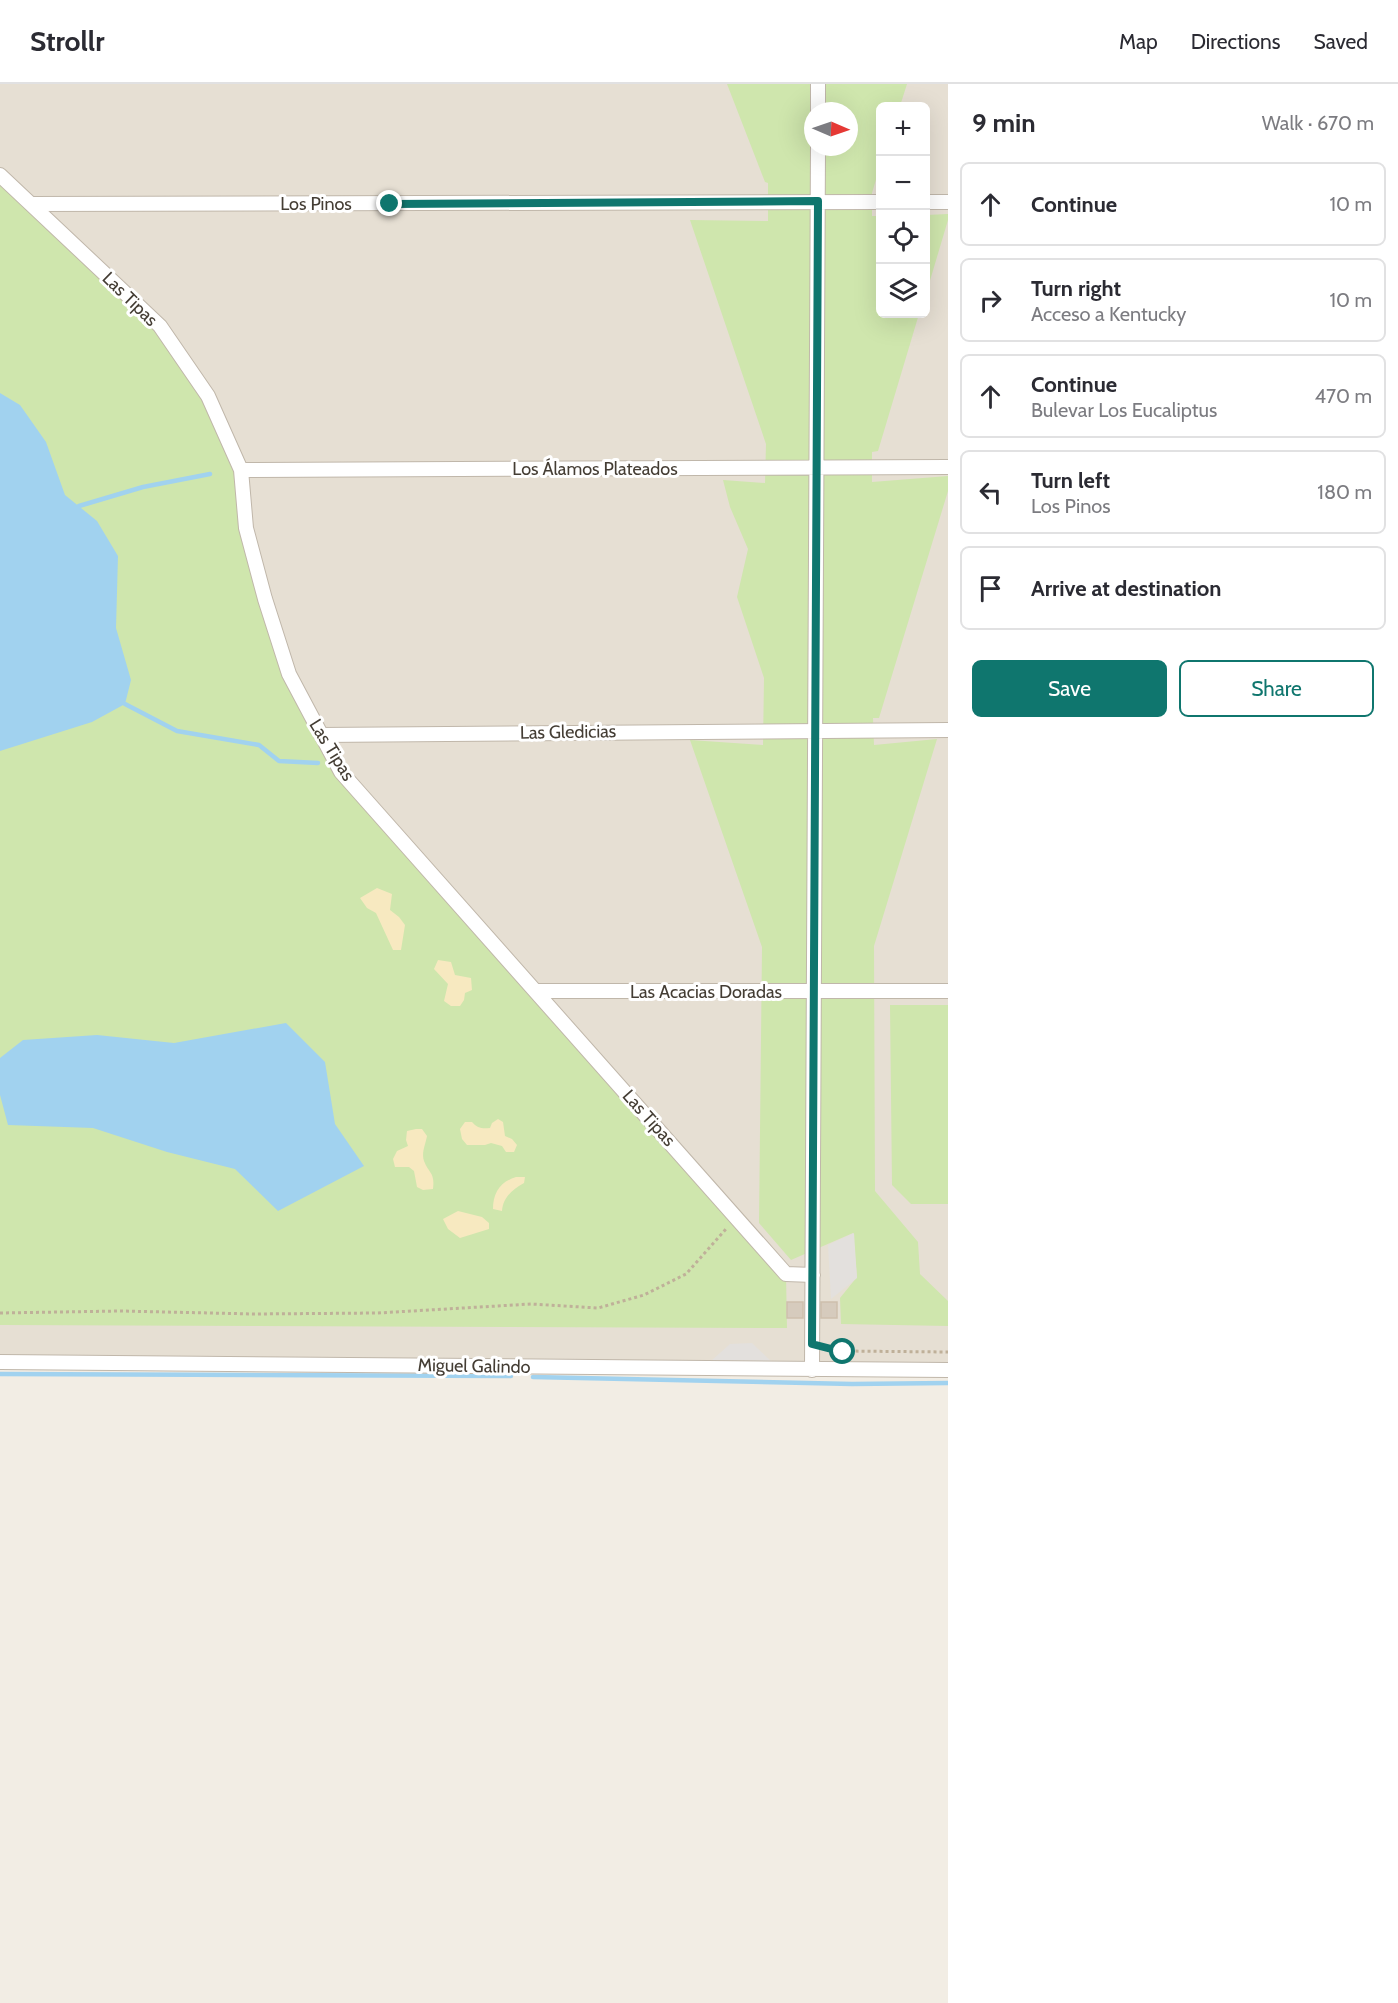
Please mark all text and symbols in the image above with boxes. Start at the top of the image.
text: Strollr [30,24,104,58]
text: Map [1119,29,1158,54]
text: Directions [1191,29,1280,54]
text: Saved [1313,29,1368,54]
north arrow [804,102,858,156]
map controls [876,102,930,318]
button: + [876,102,930,156]
text: 9 min [972,107,1036,139]
text: Walk · 670 m [1262,111,1374,135]
button: − [876,156,930,210]
icon: ahead [974,188,1007,221]
route end [376,190,402,216]
text: Continue [1031,191,1117,218]
text: 10 m [1329,192,1372,216]
street label: Los Pinos [280,193,352,215]
button: locate [876,210,930,264]
button: layers [876,264,930,318]
street label: Las Tipas [98,267,162,331]
text: Turn right [1031,275,1121,302]
icon: right [974,284,1007,317]
text: 10 m [1329,288,1372,312]
text: Acceso a Kentucky [1031,302,1186,326]
text: Continue [1031,371,1117,398]
icon: ahead [974,380,1007,413]
text: 470 m [1315,384,1372,408]
text: Bulevar Los Eucaliptus [1031,398,1217,422]
street label: Los Álamos Plateados [512,458,678,480]
text: Turn left [1031,467,1110,494]
icon: left [974,476,1007,509]
text: 180 m [1317,480,1372,504]
text: Los Pinos [1031,494,1111,518]
icon: arrive [974,572,1007,605]
text: Arrive at destination [1031,575,1221,602]
button: Save [972,660,1167,717]
button: Share [1179,660,1374,717]
street label: Las Tipas [305,715,359,785]
street label: Las Gledicias [520,720,616,744]
street label: Las Acacias Doradas [630,981,782,1003]
street label: Las Tipas [618,1085,680,1151]
route start [829,1338,855,1364]
street label: Miguel Galindo [417,1354,531,1378]

